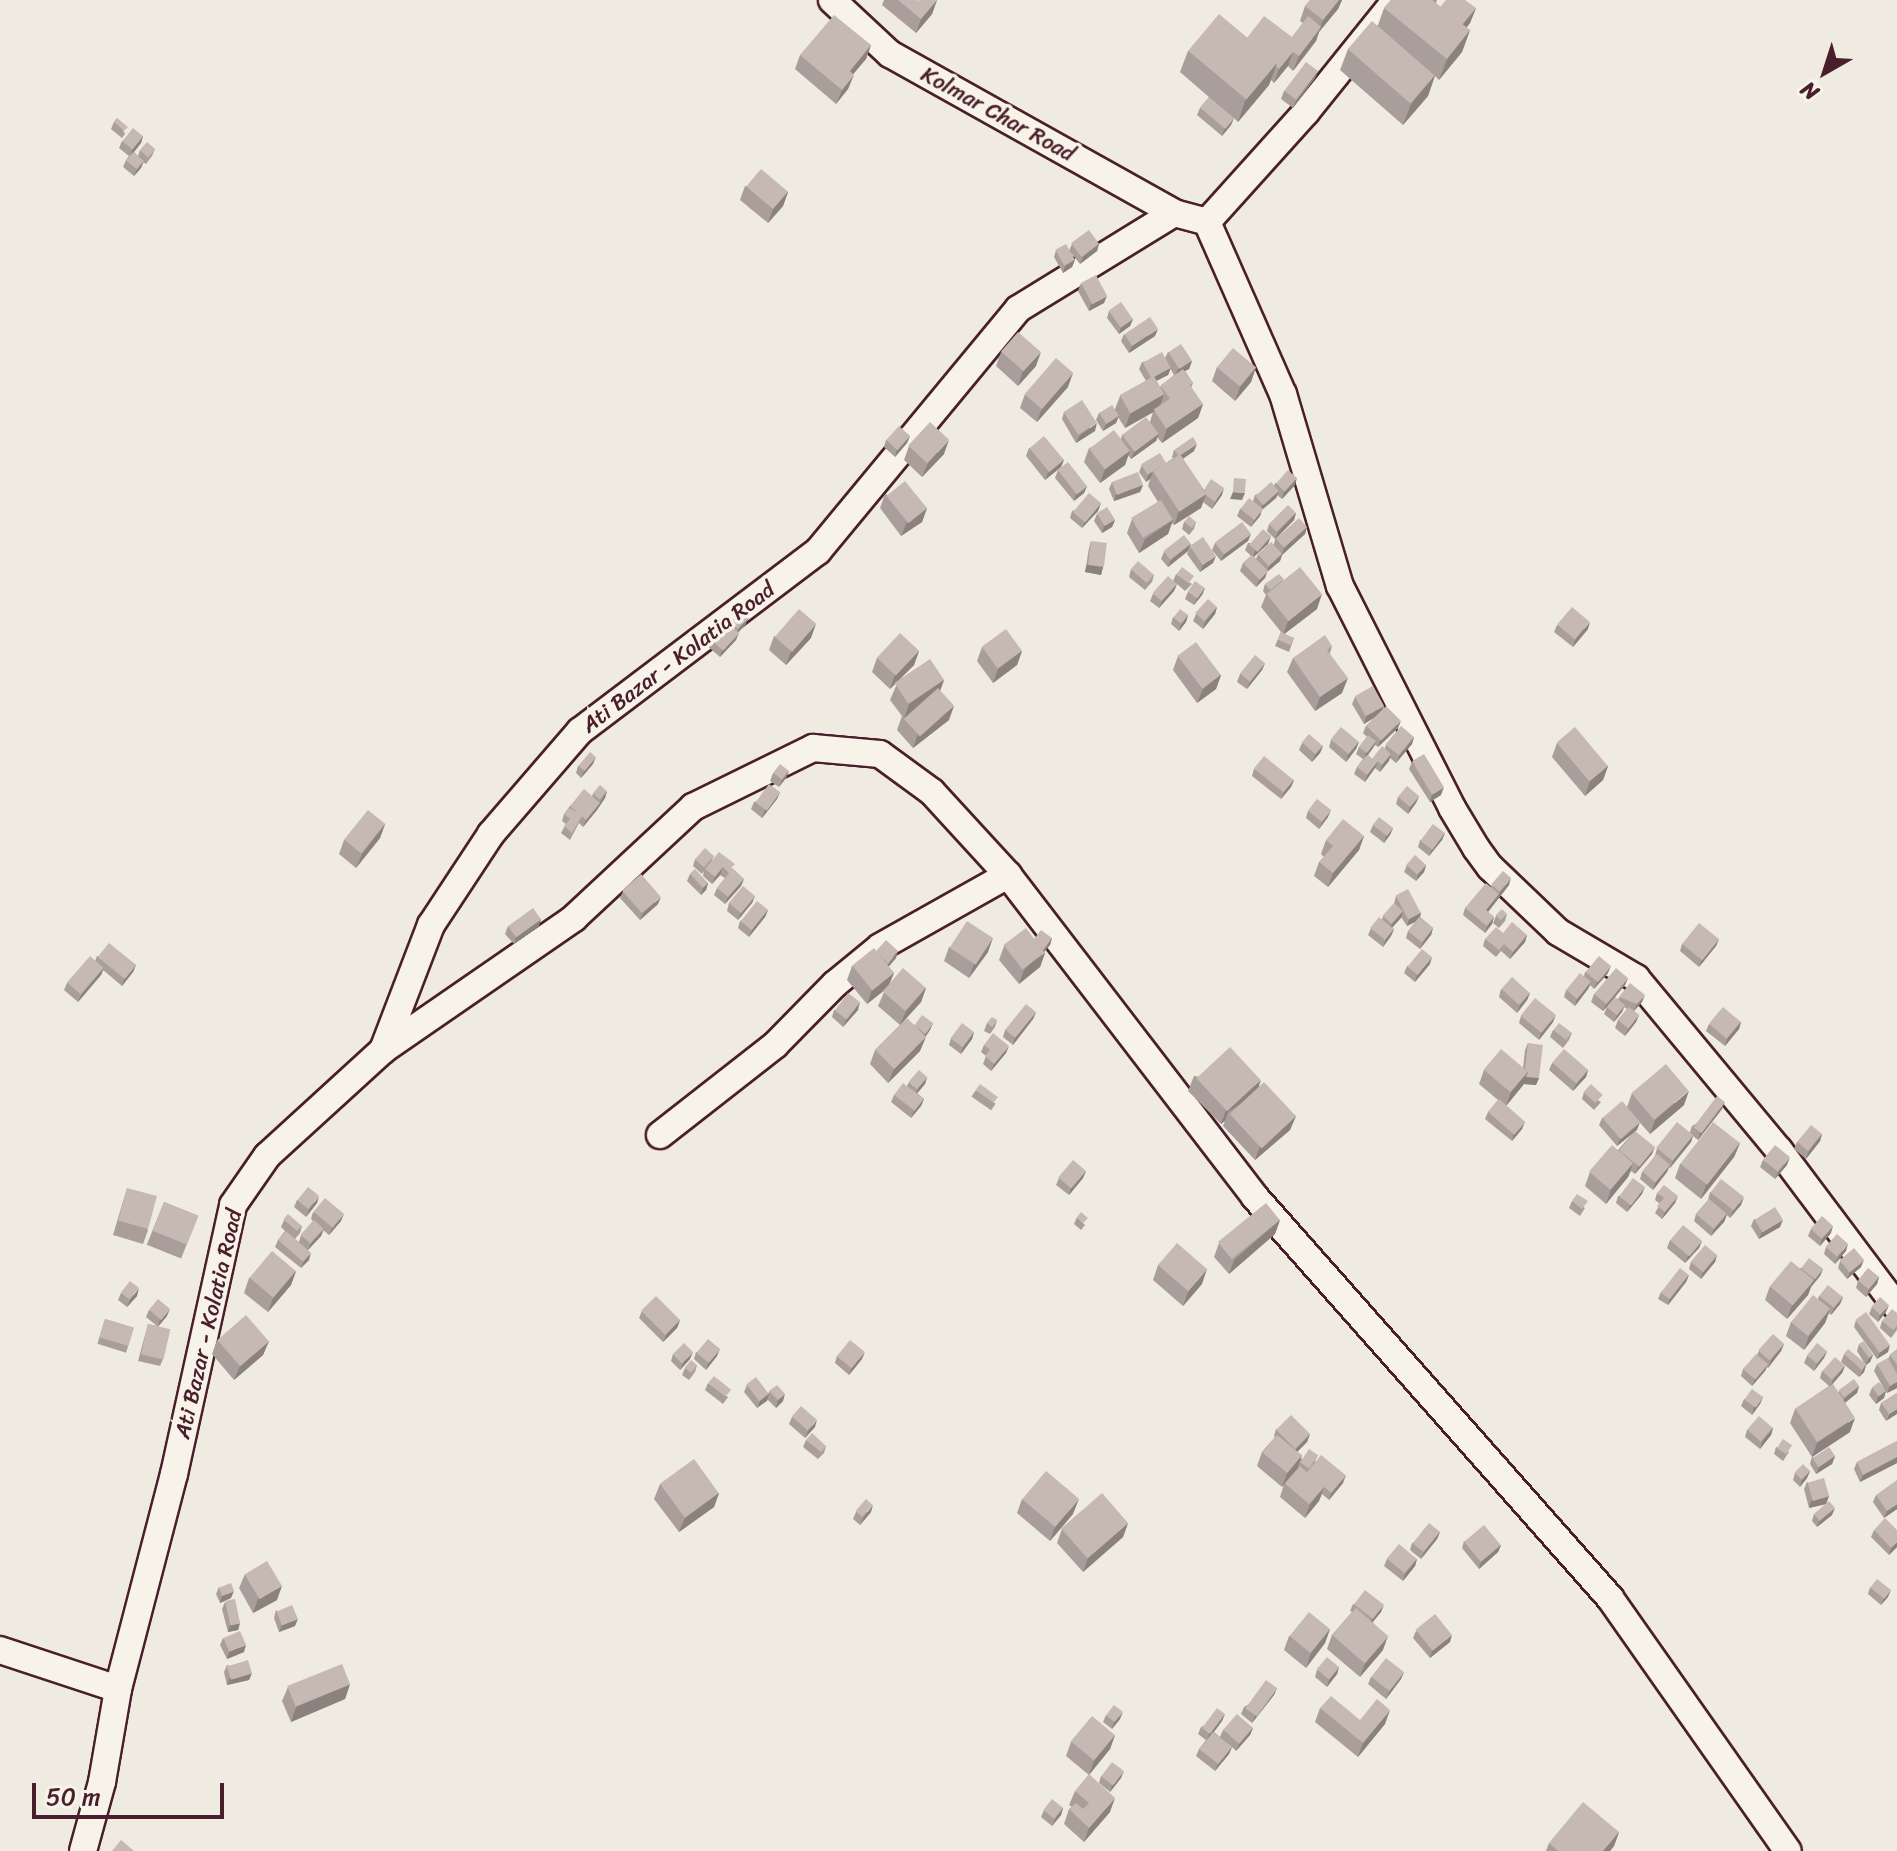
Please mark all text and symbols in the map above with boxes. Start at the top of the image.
north arrow [1785,32,1865,112]
street label: Kolmar Char Road [917,61,1079,167]
text: N [1791,71,1828,111]
street label: Ati Bazar - Kolatia Road [576,576,780,738]
street label: Ati Bazar - Kolatia Road [169,1207,247,1441]
scale bar [36,1767,228,1817]
text: 50 m [46,1776,101,1818]

